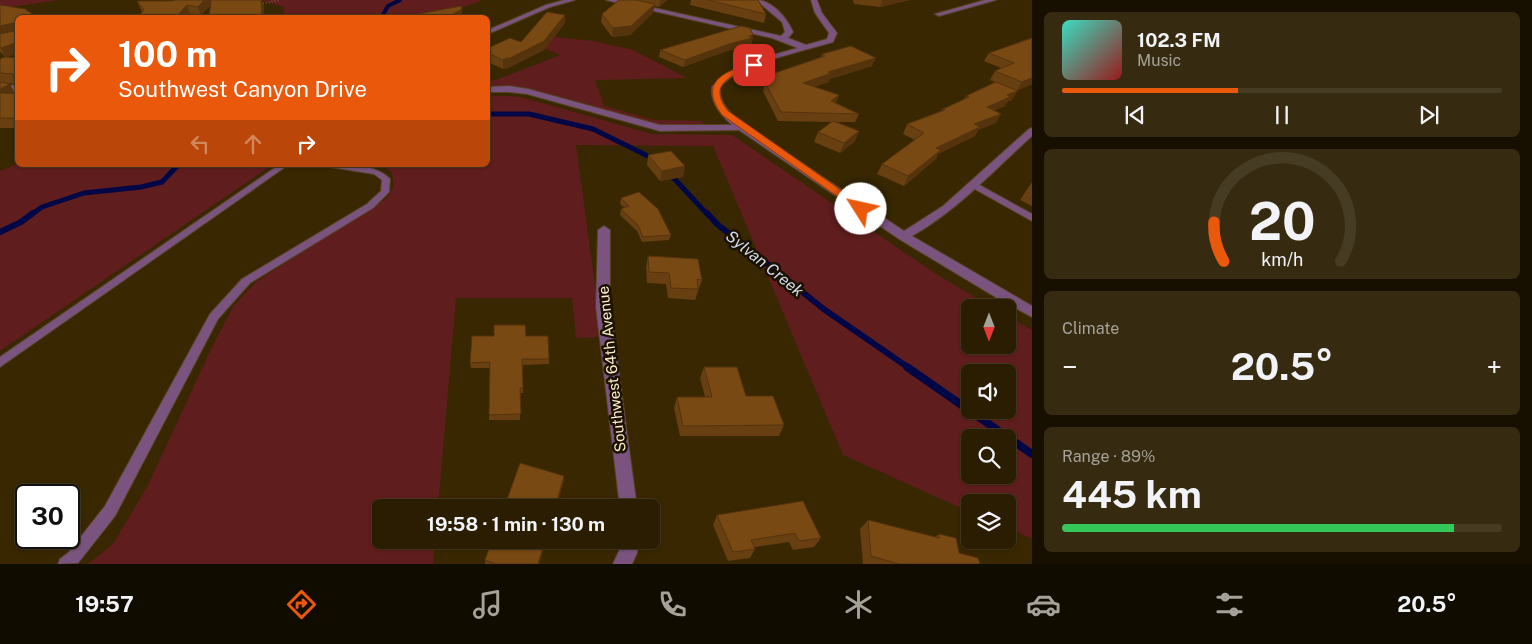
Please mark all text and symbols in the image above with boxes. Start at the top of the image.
text: 102.3 FM [1137,29,1221,51]
text: 100 m [118,34,217,75]
icon: right [35,35,100,100]
pin [733,44,775,86]
icon: arrive [740,51,768,79]
text: Music [1137,51,1181,70]
text: Southwest Canyon Drive [118,76,367,102]
icon: previous [1121,101,1149,129]
icon: pause [1268,101,1296,129]
icon: next [1415,101,1443,129]
icon: left [186,130,214,158]
icon: ahead [239,130,267,158]
icon: right [292,130,320,158]
position arrow [834,182,886,234]
text: 20 [1249,191,1315,252]
water label: Sylvan Creek [722,226,808,301]
text: km/h [1261,249,1303,270]
street label: Southwest 64th Avenue [594,285,629,453]
north arrow [961,299,1016,354]
map controls [961,299,1016,549]
text: Climate [1062,319,1119,338]
text: 20.5° [1231,344,1333,389]
text: − [1062,350,1078,383]
text: + [1486,350,1502,383]
button: sound [961,364,1016,419]
button: search [961,429,1016,484]
text: Range · 89% [1062,447,1155,466]
text: 445 km [1062,472,1202,517]
speed limit sign: 30 [15,484,80,549]
button: layers [961,494,1016,549]
text: 19:58 · 1 min · 130 m [427,513,605,535]
icon: directions [284,587,319,622]
icon: music [470,587,505,622]
icon: phone [655,587,690,622]
icon: climate [841,587,876,622]
icon: car [1026,587,1061,622]
icon: filters [1212,587,1247,622]
text: 19:57 [75,591,134,617]
text: 20.5° [1397,591,1457,617]

